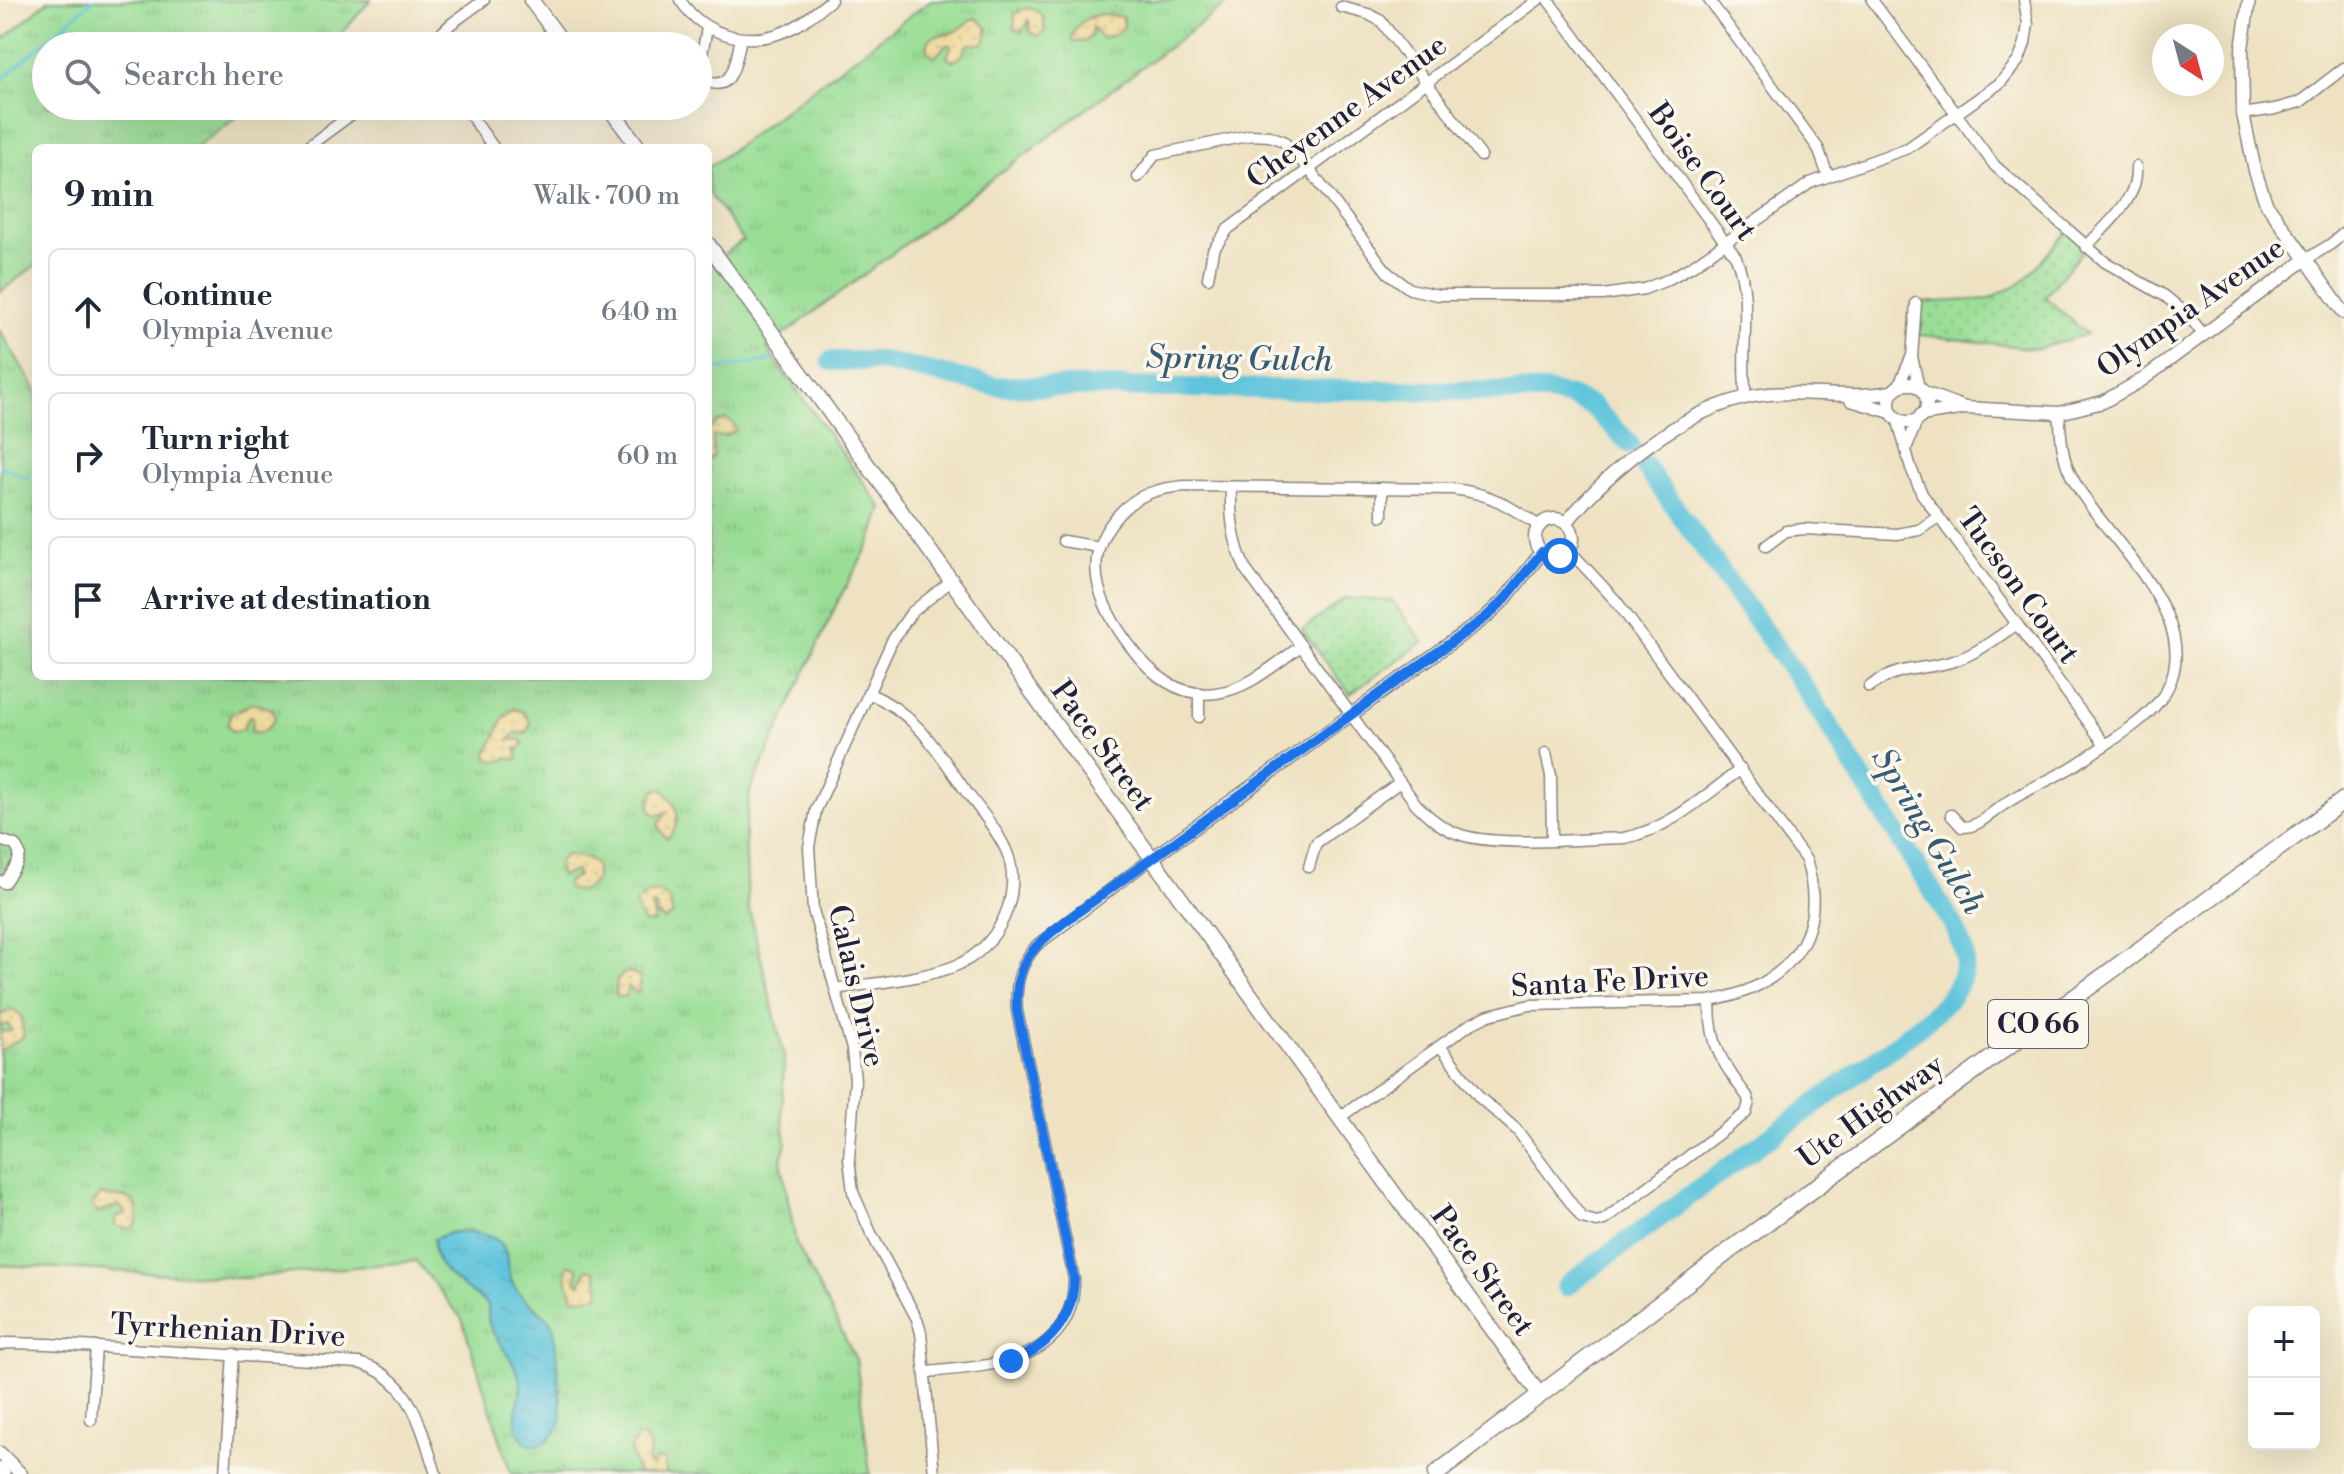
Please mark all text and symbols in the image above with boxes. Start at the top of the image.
north arrow [2152,24,2224,96]
street label: Cheyenne Avenue [1239,26,1455,198]
search box [32,32,712,120]
icon: search [60,54,104,98]
text: Search here [124,57,284,95]
street label: Boise Court [1639,95,1765,249]
text: 9 min [64,175,154,217]
text: Walk · 700 m [534,180,680,212]
street label: Olympia Avenue [2090,229,2292,387]
text: Continue [142,277,273,315]
icon: ahead [66,290,110,334]
text: 640 m [601,296,678,328]
text: Olympia Avenue [142,315,333,347]
water label: Spring Gulch [1145,337,1333,381]
text: Turn right [142,421,289,459]
icon: right [66,434,110,478]
text: 60 m [617,440,678,472]
text: Olympia Avenue [142,459,333,491]
street label: Tucson Court [1949,500,2088,672]
route start [1542,538,1578,574]
icon: arrive [66,578,110,622]
text: Arrive at destination [142,581,431,619]
street label: Pace Street [1042,673,1162,819]
water label: Spring Gulch [1863,741,1993,922]
street label: Calais Drive [819,901,893,1071]
street label: Santa Fe Drive [1510,958,1710,1006]
road number: CO 66 [1988,1000,2088,1048]
street label: Ute Highway [1791,1046,1952,1178]
street label: Pace Street [1422,1198,1542,1344]
street label: Tyrrhenian Drive [109,1306,347,1356]
map controls [2248,1306,2320,1450]
button: + [2248,1306,2320,1378]
route end [993,1343,1029,1379]
button: − [2248,1378,2320,1450]

